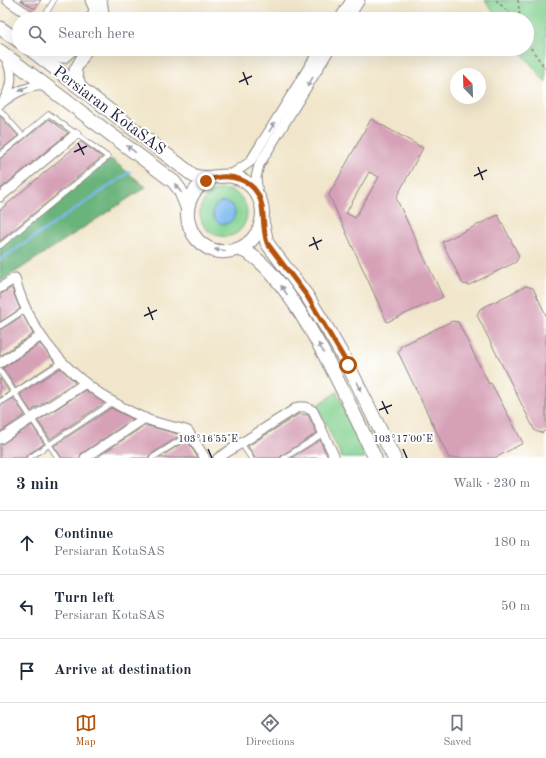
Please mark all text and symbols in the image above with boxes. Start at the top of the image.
search box [12,12,534,56]
icon: search [26,23,48,45]
text: Search here [58,27,135,42]
street label: Persiaran KotaSAS [50,64,168,158]
north arrow [450,68,486,104]
one-way arrow [306,76,313,88]
one-way arrow [18,86,29,93]
one-way arrow [268,122,276,132]
one-way arrow [126,145,137,154]
route end [197,172,215,190]
one-way arrow [174,182,182,193]
one-way arrow [214,247,226,253]
one-way arrow [280,284,287,295]
one-way arrow [317,342,324,354]
route start [339,356,357,374]
one-way arrow [355,381,362,392]
text: 103°16'55"E [178,434,238,444]
text: 103°17'00"E [373,434,433,444]
text: 3 min [16,476,59,493]
text: Walk · 230 m [453,477,530,490]
text: Continue [54,527,113,542]
icon: ahead [16,532,38,554]
text: 180 m [493,536,530,549]
text: Persiaran KotaSAS [54,545,164,558]
text: Turn left [54,591,114,606]
icon: left [16,596,38,618]
text: 50 m [501,600,530,613]
text: Persiaran KotaSAS [54,609,164,622]
icon: arrive [16,660,38,682]
text: Arrive at destination [54,663,192,678]
tab: Map [75,712,97,750]
tab: Directions [246,712,294,750]
tab: Saved [443,712,471,750]

